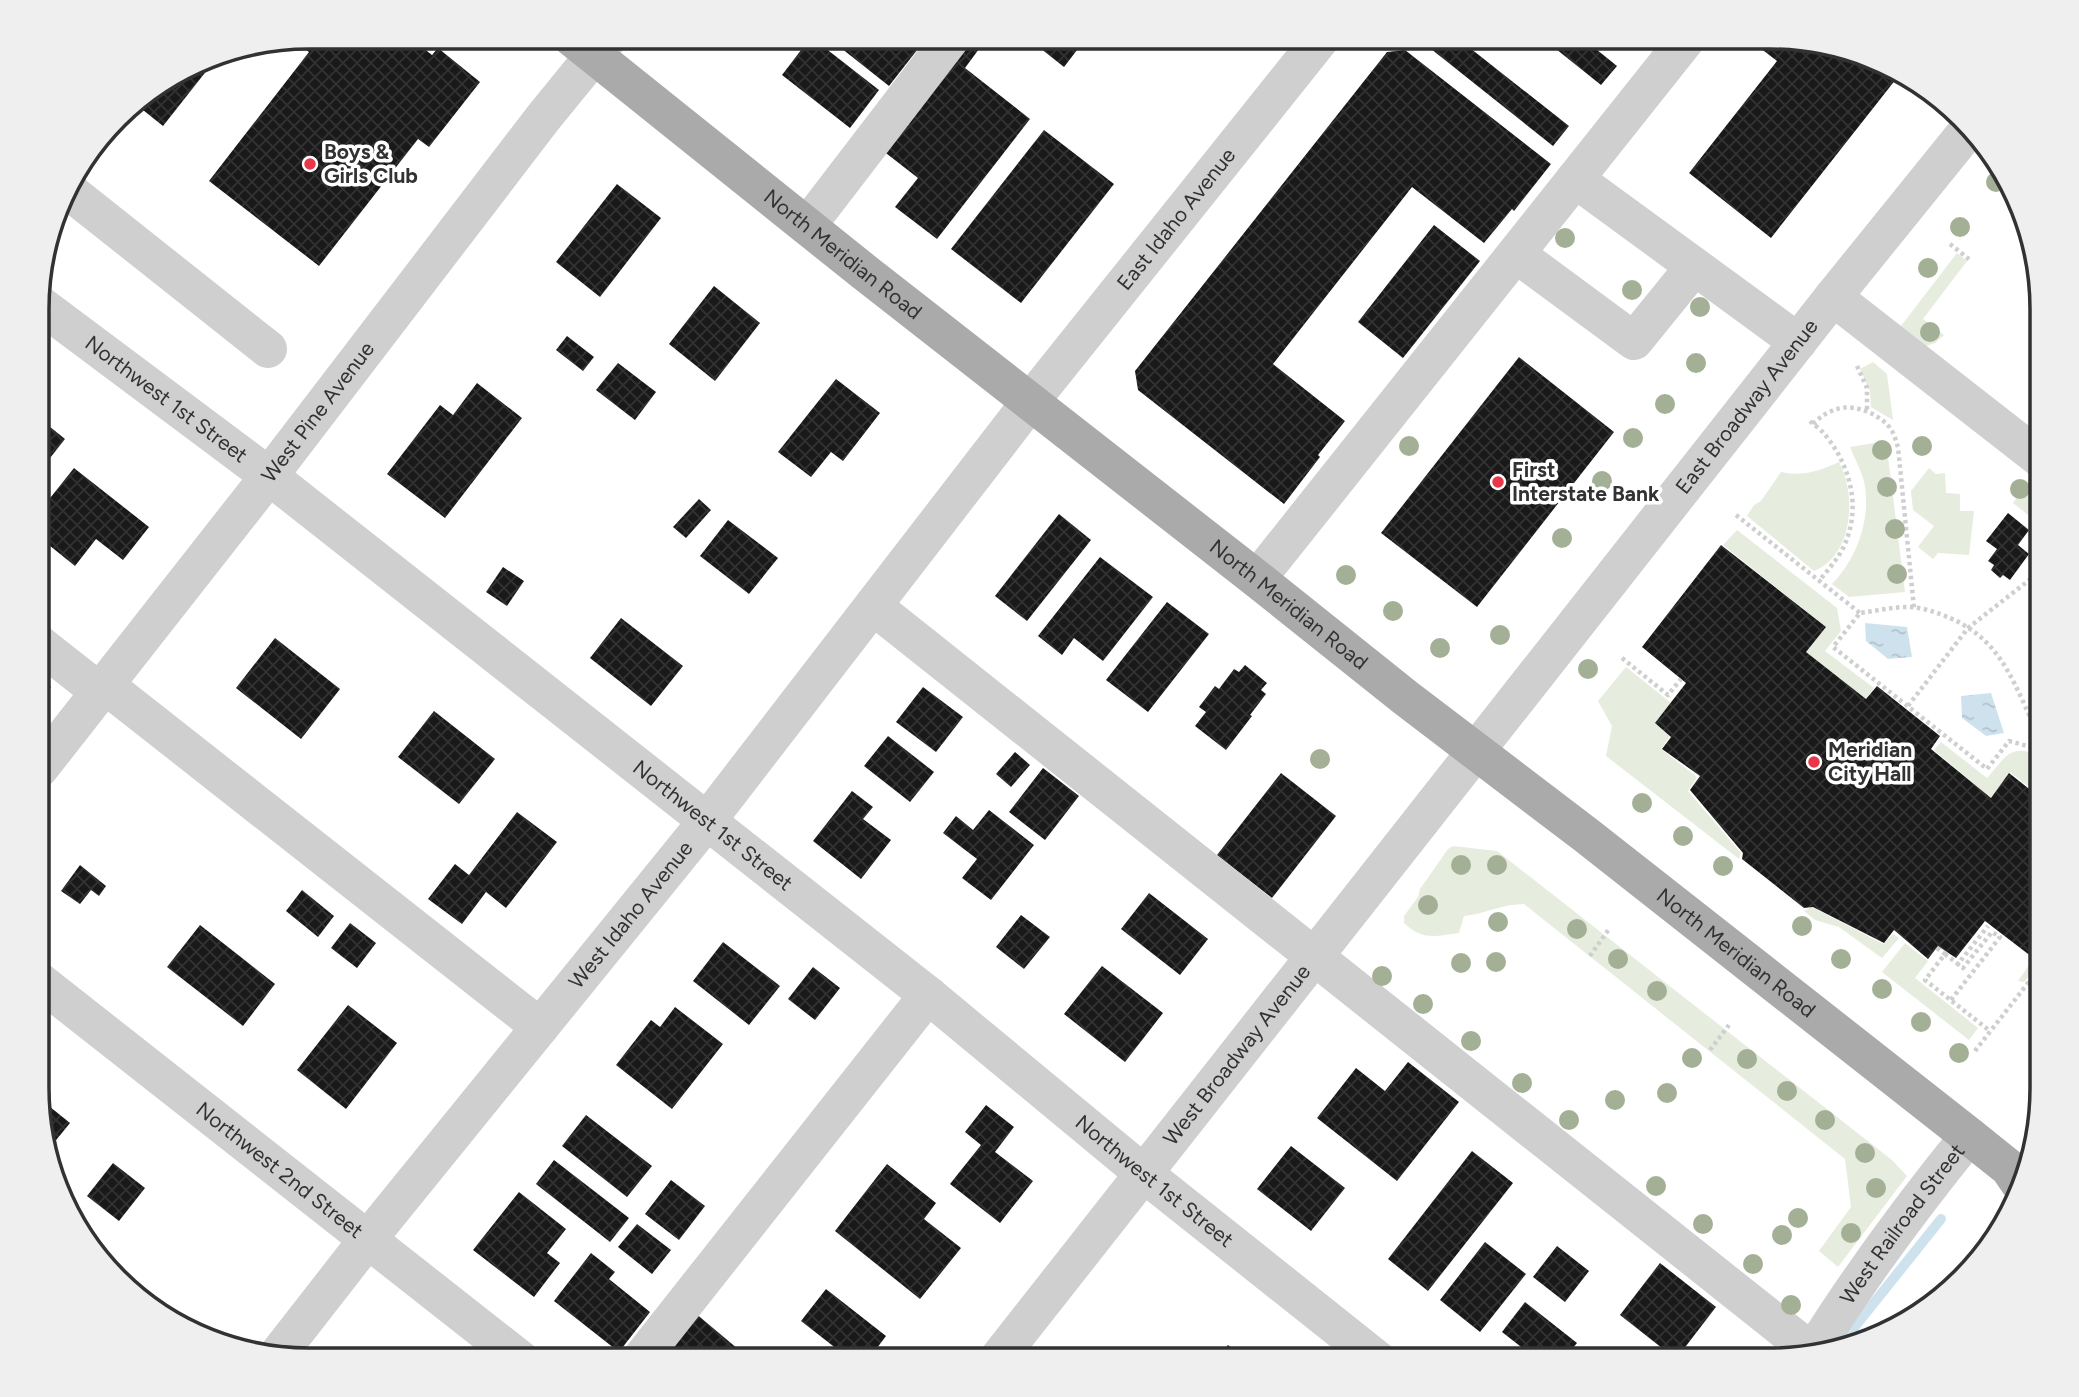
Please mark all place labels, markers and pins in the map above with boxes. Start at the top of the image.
place label: Boys & Girls Club [324,139,418,188]
marker: Boys & Girls Club [302,156,318,172]
place label: First Interstate Bank [1512,457,1660,506]
marker: First Interstate Bank [1490,474,1506,490]
place label: Meridian City Hall [1828,737,1912,786]
marker: Meridian City Hall [1806,754,1822,770]

